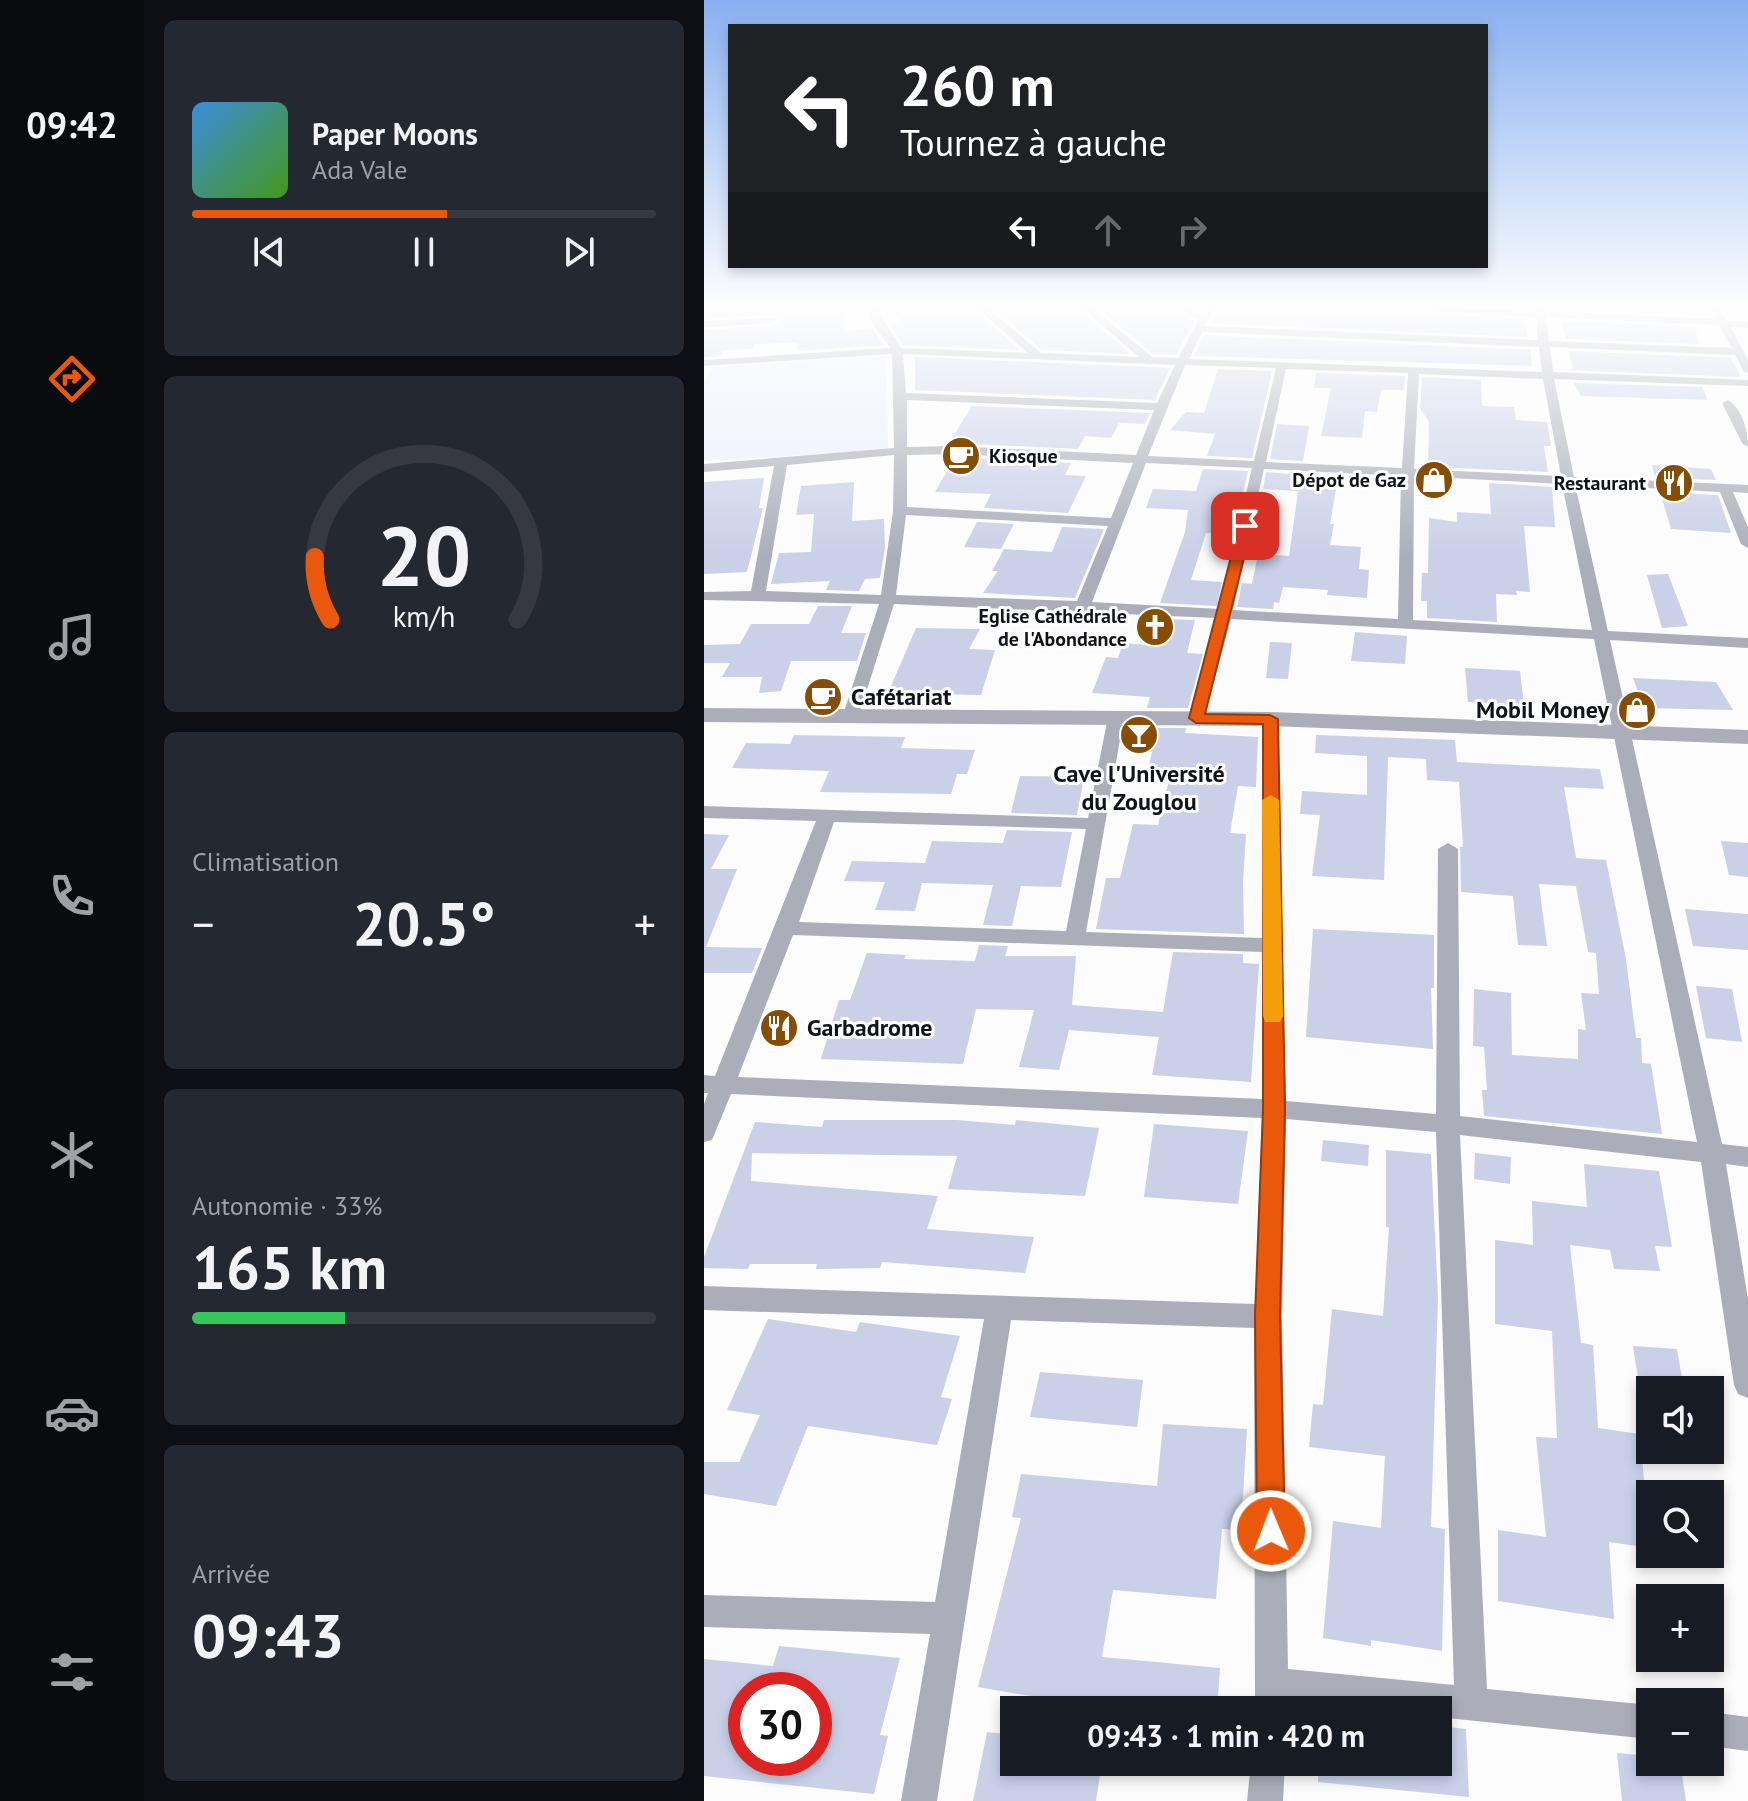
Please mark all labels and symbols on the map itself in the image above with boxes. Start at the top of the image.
cafe icon: Kiosque [940,435,982,477]
place label: Kiosque [989,443,1058,469]
shop icon: Dépot de Gaz [1413,459,1455,501]
restaurant icon: Restaurant [1653,462,1695,504]
place label: Dépot de Gaz [1292,467,1406,493]
place label: Restaurant [1554,470,1646,496]
pin [1211,492,1279,560]
place label: Eglise Cathédrale de l'Abondance [979,603,1127,652]
church icon: Eglise Cathédrale de l'Abondance [1134,606,1176,648]
cafe icon: Cafétariat [802,676,844,718]
place label: Cafétariat [851,681,952,712]
shop icon: Mobil Money [1616,689,1658,731]
place label: Mobil Money [1476,694,1610,725]
bar icon: Cave l'Université du Zouglou [1118,714,1160,756]
place label: Cave l'Université du Zouglou [1053,758,1225,817]
restaurant icon: Garbadrome [758,1007,800,1049]
place label: Garbadrome [807,1012,932,1043]
position arrow [1229,1489,1313,1573]
speed limit sign: 30 [728,1672,832,1776]

